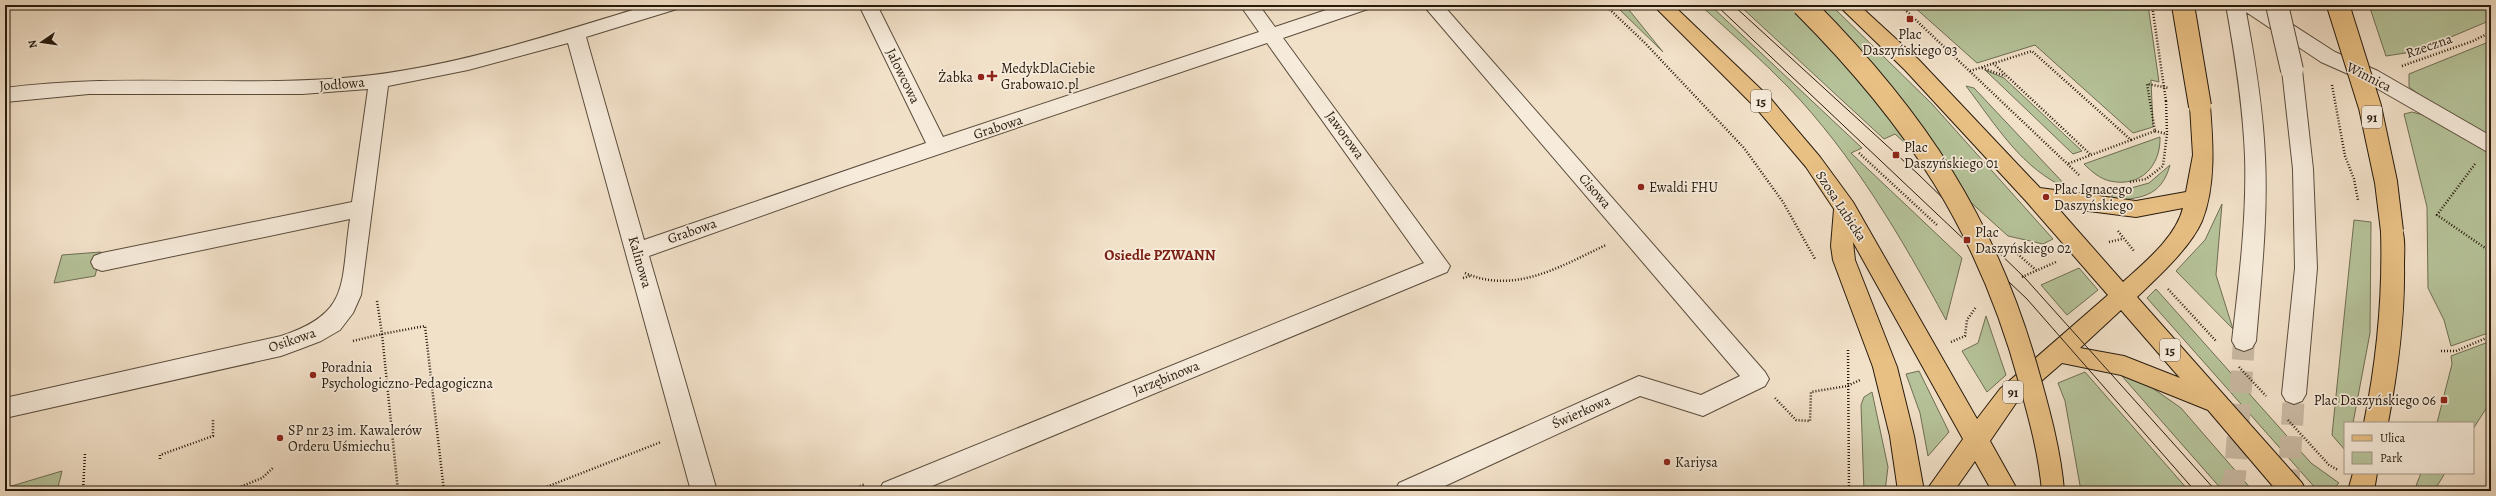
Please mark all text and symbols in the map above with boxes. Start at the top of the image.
marker: Plac Daszyńskiego 03 [1905,14,1915,24]
north arrow [22,22,62,62]
place label: Plac Daszyńskiego 03 [1862,25,1958,60]
street label: Rzeczna [2403,29,2455,63]
text: N [25,39,41,50]
street label: Jałowcowa [881,45,925,107]
street label: Winnica [2342,57,2395,97]
place label: MedykDlaCiebie Grabowa10.pl [1001,59,1095,94]
place label: Żabka [938,68,973,87]
marker: MedykDlaCiebie Grabowa10.pl [986,70,998,82]
marker: Żabka [976,72,986,82]
street label: Jodłowa [319,73,366,95]
road number: 15 [1751,90,1771,112]
road number: 91 [2362,106,2382,128]
street label: Jaworowa [1321,107,1369,163]
street label: Grabowa [971,110,1026,144]
place label: Plac Daszyńskiego 01 [1904,138,1998,173]
marker: Plac Daszyńskiego 01 [1891,150,1901,160]
street label: Szosa Lubicka [1811,167,1871,245]
street label: Cisowa [1574,169,1616,213]
place label: Ewaldi FHU [1649,178,1718,197]
place label: Plac Ignacego Daszyńskiego [2054,180,2133,215]
marker: Ewaldi FHU [1636,182,1646,192]
marker: Plac Ignacego Daszyńskiego [2041,192,2051,202]
street label: Grabowa [665,214,720,248]
place label: Plac Daszyńskiego 02 [1975,223,2071,258]
street label: Kalinowa [624,234,657,291]
marker: Plac Daszyńskiego 02 [1962,235,1972,245]
district label: Osiedle PZWANN [1104,245,1216,265]
street label: Osikowa [266,323,319,357]
road number: 15 [2160,339,2180,361]
street label: Jarzębinowa [1130,356,1203,400]
place label: Poradnia Psychologiczno-Pedagogiczna [321,358,493,393]
marker: Poradnia Psychologiczno-Pedagogiczna [308,370,318,380]
road number: 91 [2003,381,2023,403]
street label: Świerkowa [1549,390,1614,433]
place label: Plac Daszyńskiego 06 [2314,391,2436,410]
marker: Plac Daszyńskiego 06 [2439,395,2449,405]
place label: SP nr 23 im. Kawalerów Orderu Uśmiechu [288,421,422,456]
legend [2344,422,2474,474]
text: Ulica [2380,430,2405,446]
marker: SP nr 23 im. Kawalerów Orderu Uśmiechu [275,433,285,443]
text: Park [2380,450,2403,466]
place label: Kariysa [1675,453,1718,472]
marker: Kariysa [1662,457,1672,467]

